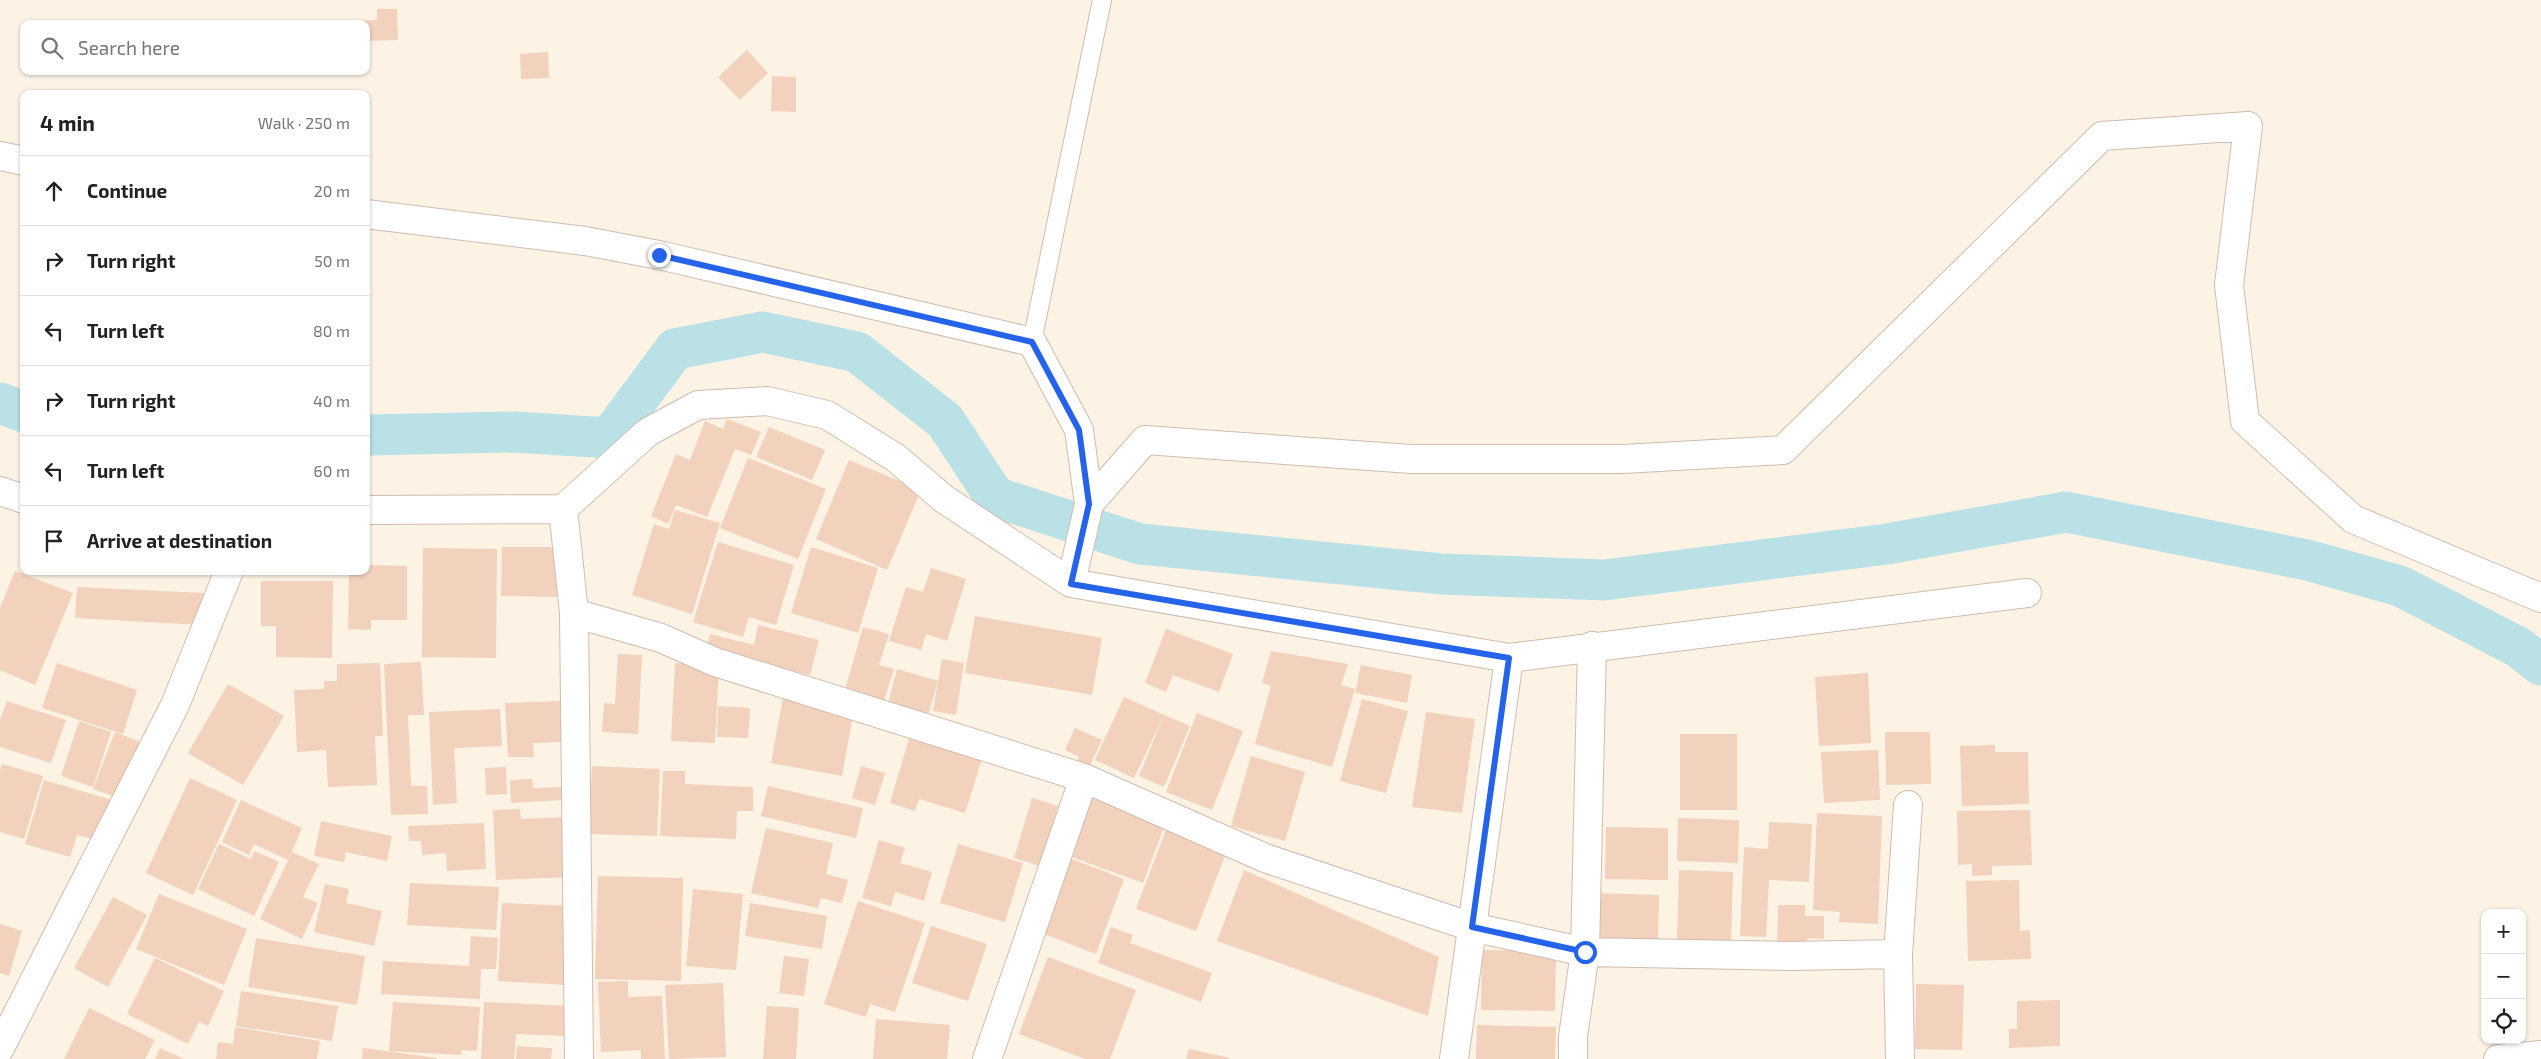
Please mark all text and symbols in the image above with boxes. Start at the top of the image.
search box [20,20,370,75]
icon: search [38,34,66,62]
text: Search here [78,36,180,59]
text: 4 min [40,110,95,135]
text: Walk · 250 m [258,113,350,132]
icon: ahead [40,177,68,205]
text: Continue [87,179,167,202]
text: 20 m [314,181,350,200]
route end [648,244,671,267]
icon: right [40,247,68,275]
text: Turn right [87,249,175,272]
text: 50 m [314,251,350,270]
icon: left [40,317,68,345]
text: Turn left [87,319,164,342]
text: 80 m [313,321,350,340]
icon: right [40,387,68,415]
text: Turn right [87,389,175,412]
text: 40 m [313,391,350,410]
icon: left [40,457,68,485]
text: Turn left [87,459,164,482]
text: 60 m [314,461,350,480]
icon: arrive [40,527,68,555]
text: Arrive at destination [87,529,272,552]
map controls [2481,909,2526,1044]
button: + [2481,909,2526,954]
route start [1574,941,1597,964]
button: − [2481,954,2526,999]
button: locate [2481,999,2526,1044]

